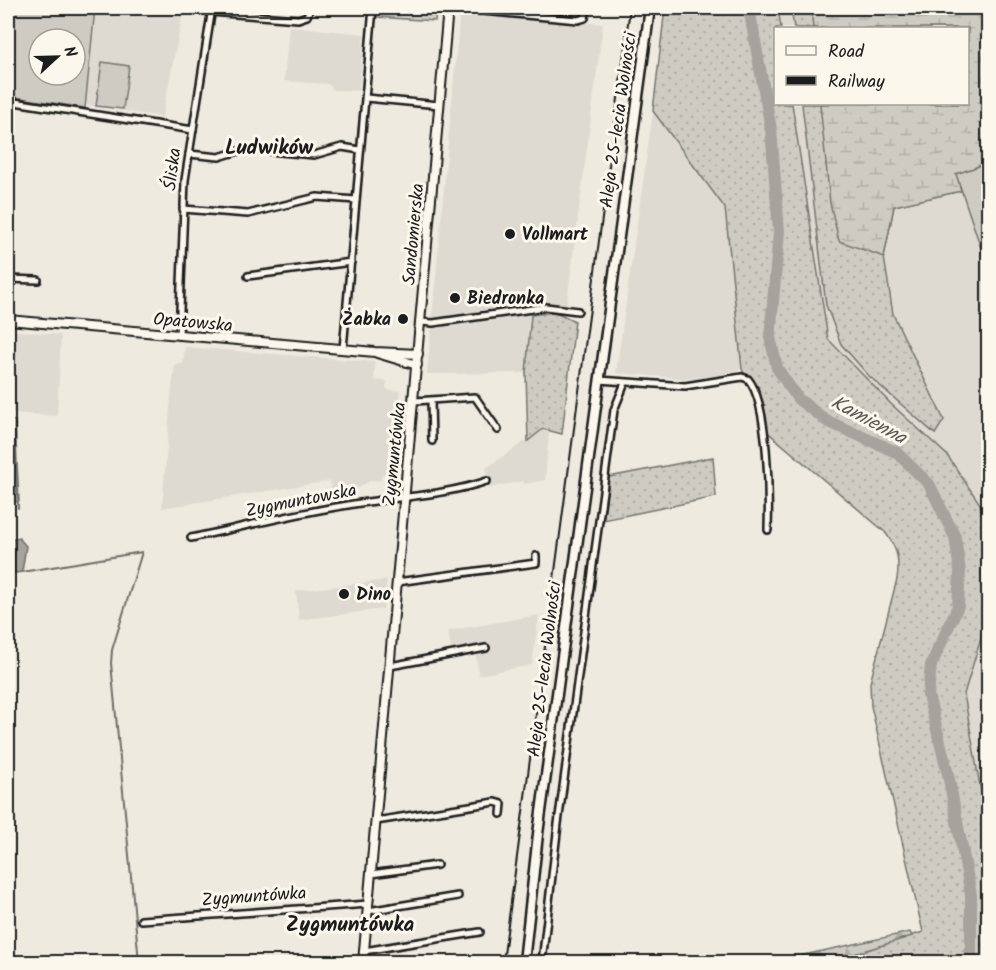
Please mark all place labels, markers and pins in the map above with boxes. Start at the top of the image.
place label: Vollmart [522,221,589,250]
marker: Vollmart [503,227,517,241]
place label: Biedronka [467,285,544,314]
marker: Biedronka [448,291,462,305]
place label: Żabka [342,306,391,335]
marker: Żabka [396,312,410,326]
place label: Dino [356,581,391,610]
marker: Dino [337,587,351,601]

